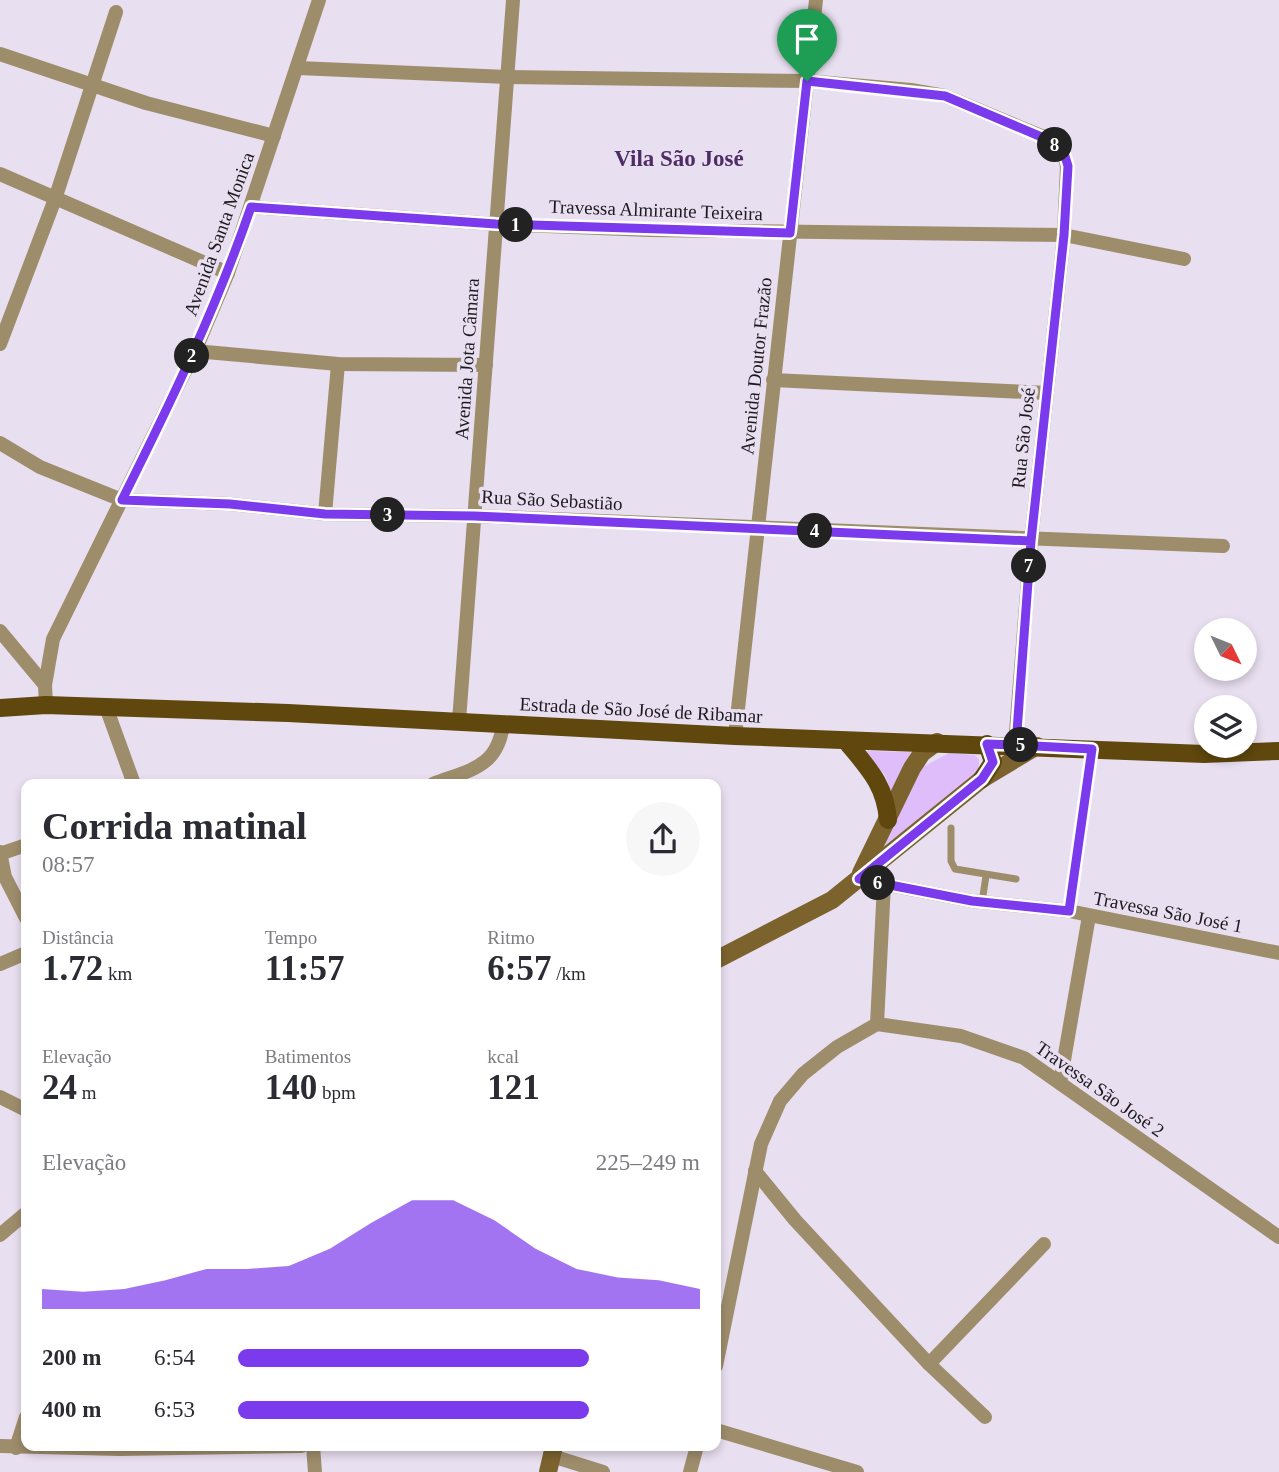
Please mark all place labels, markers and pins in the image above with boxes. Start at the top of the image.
pin [777,9,837,81]
pin: 8 [1038,128,1072,162]
pin: 1 [498,208,534,243]
pin: 2 [174,338,210,374]
pin: 3 [370,498,406,532]
pin: 4 [798,514,832,548]
pin: 7 [1012,548,1046,584]
pin: 5 [1004,728,1038,762]
pin: 6 [860,866,896,900]

